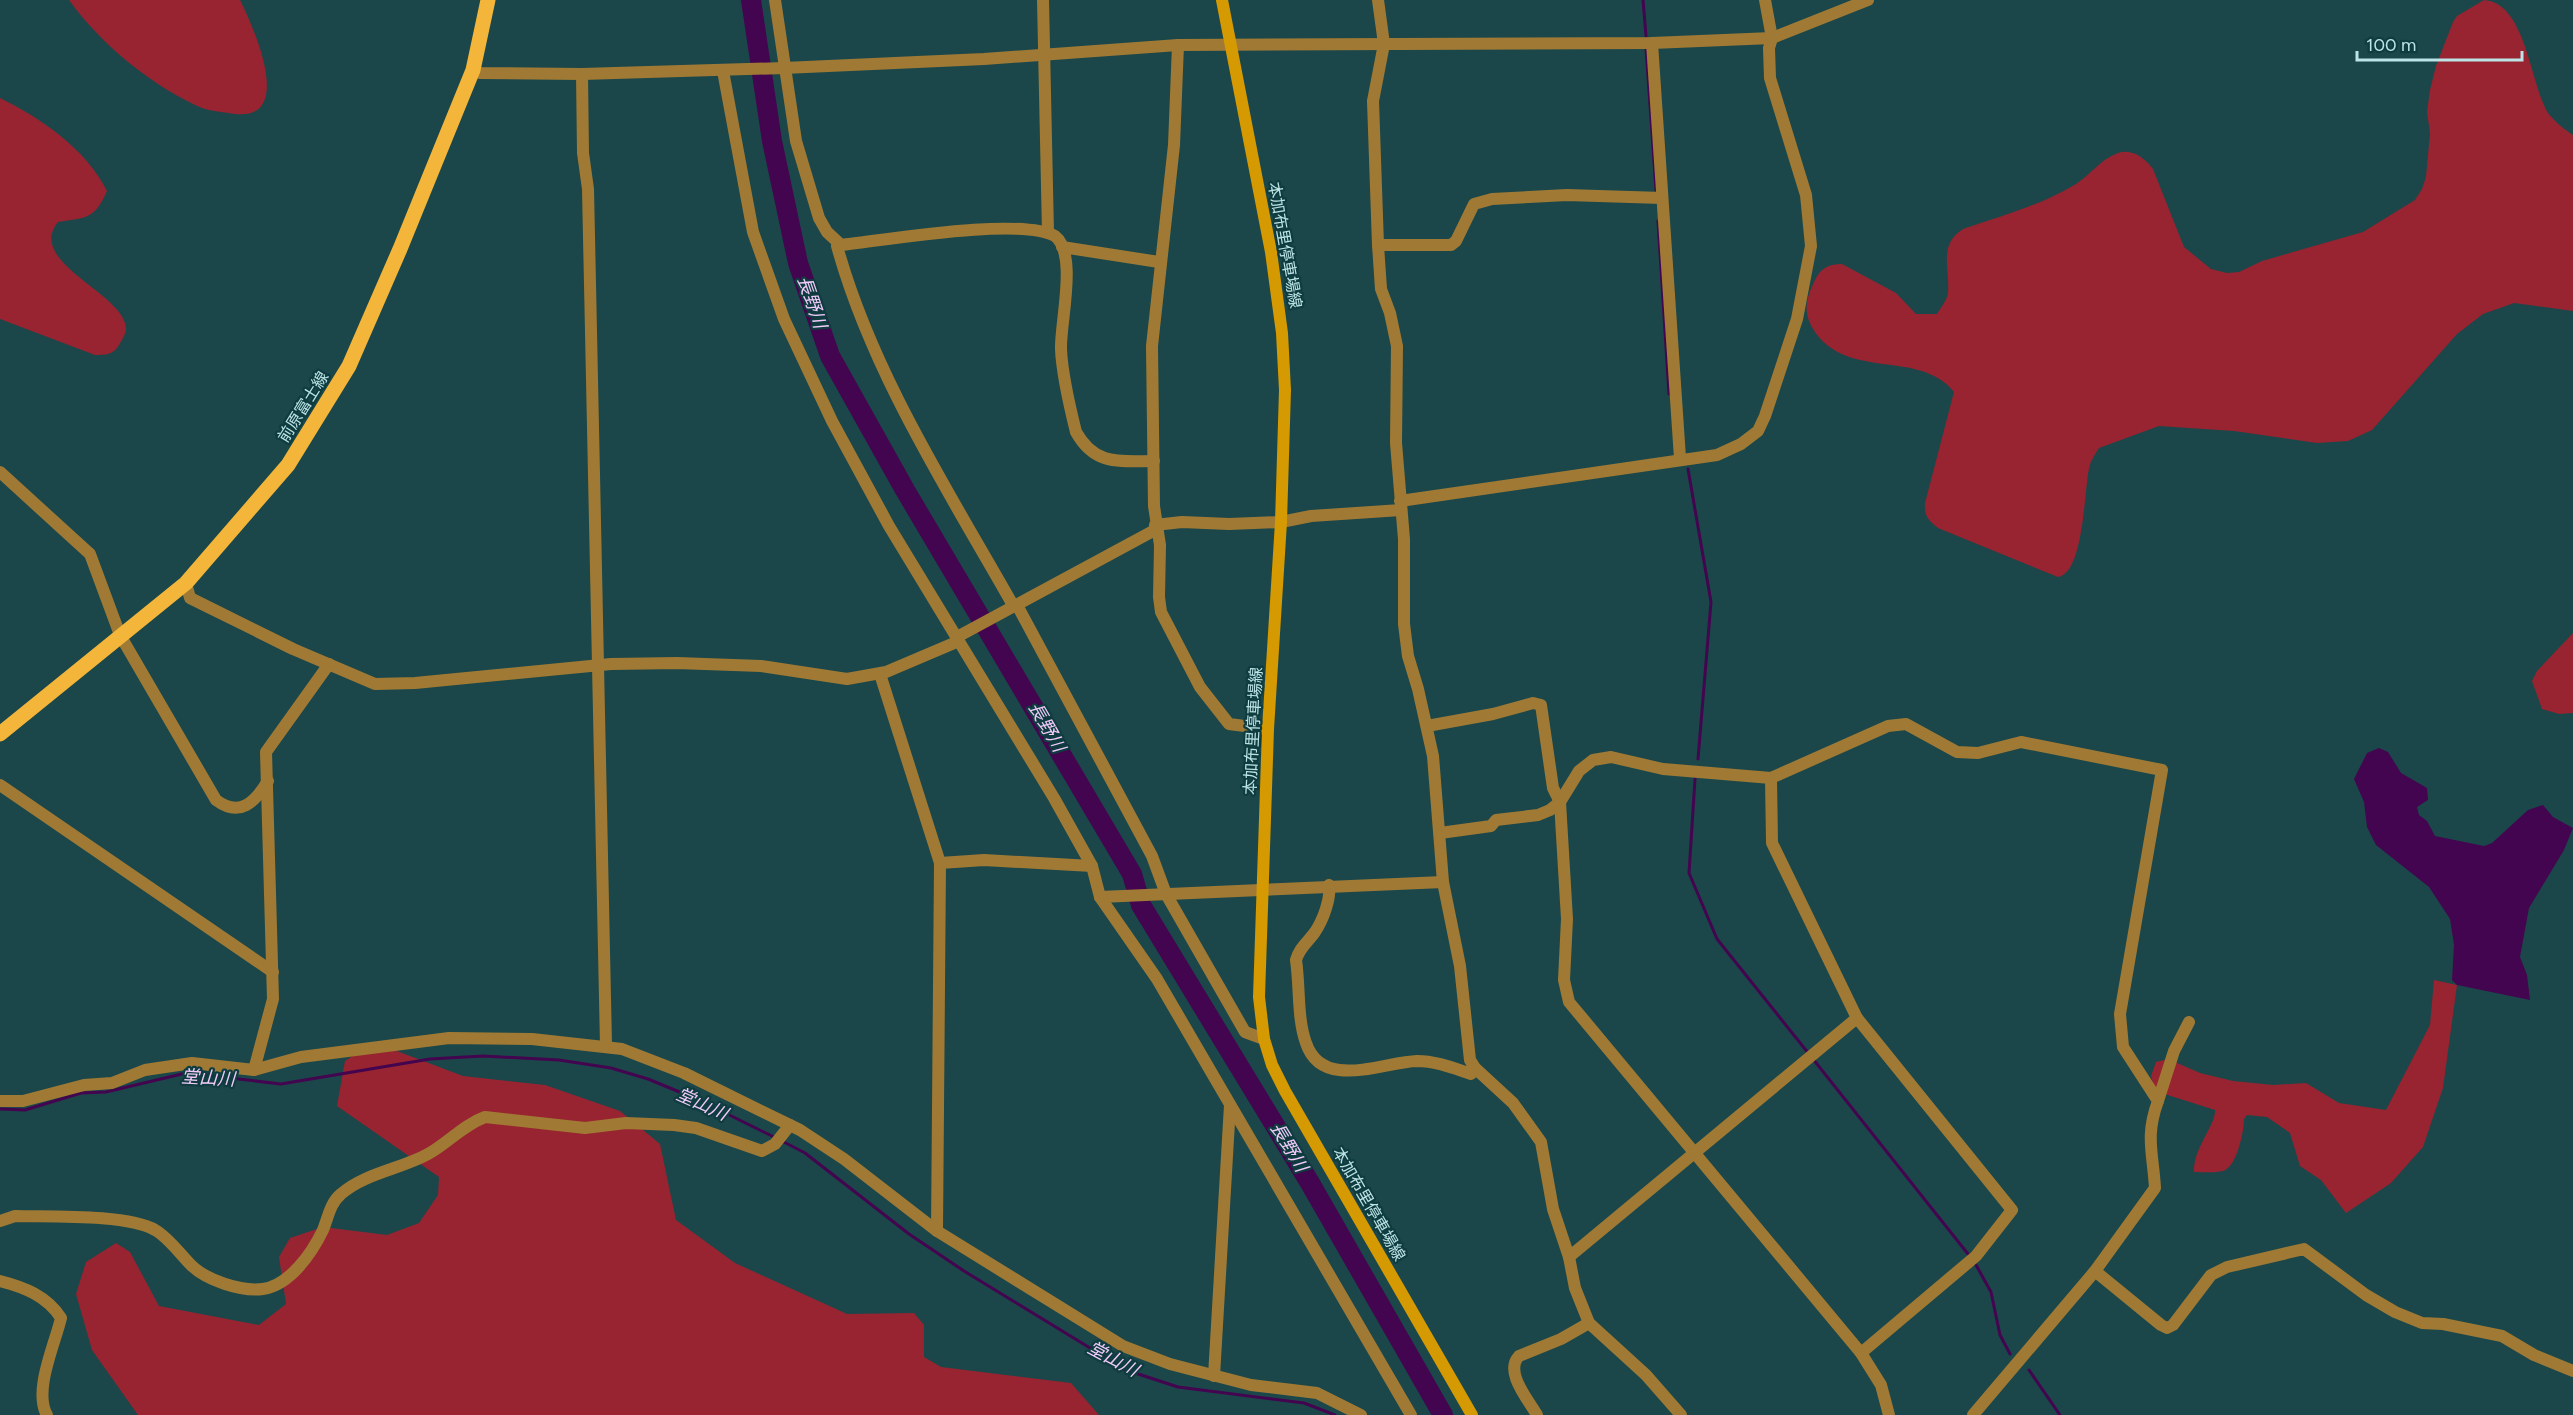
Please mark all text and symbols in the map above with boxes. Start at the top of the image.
scale bar [2357,24,2522,62]
text: 100 m [2366,34,2416,56]
street label: 本加布里停車場線 [1265,180,1305,310]
water label: 長野川 [793,273,832,333]
street label: 前原富士線 [274,368,332,446]
street label: 本加布里停車場線 [1240,667,1266,795]
water label: 長野川 [1024,698,1071,758]
water label: 堂山川 [180,1066,238,1091]
water label: 堂山川 [673,1083,733,1126]
water label: 長野川 [1266,1118,1313,1178]
street label: 本加布里停車場線 [1329,1144,1409,1264]
water label: 堂山川 [1084,1337,1144,1382]

